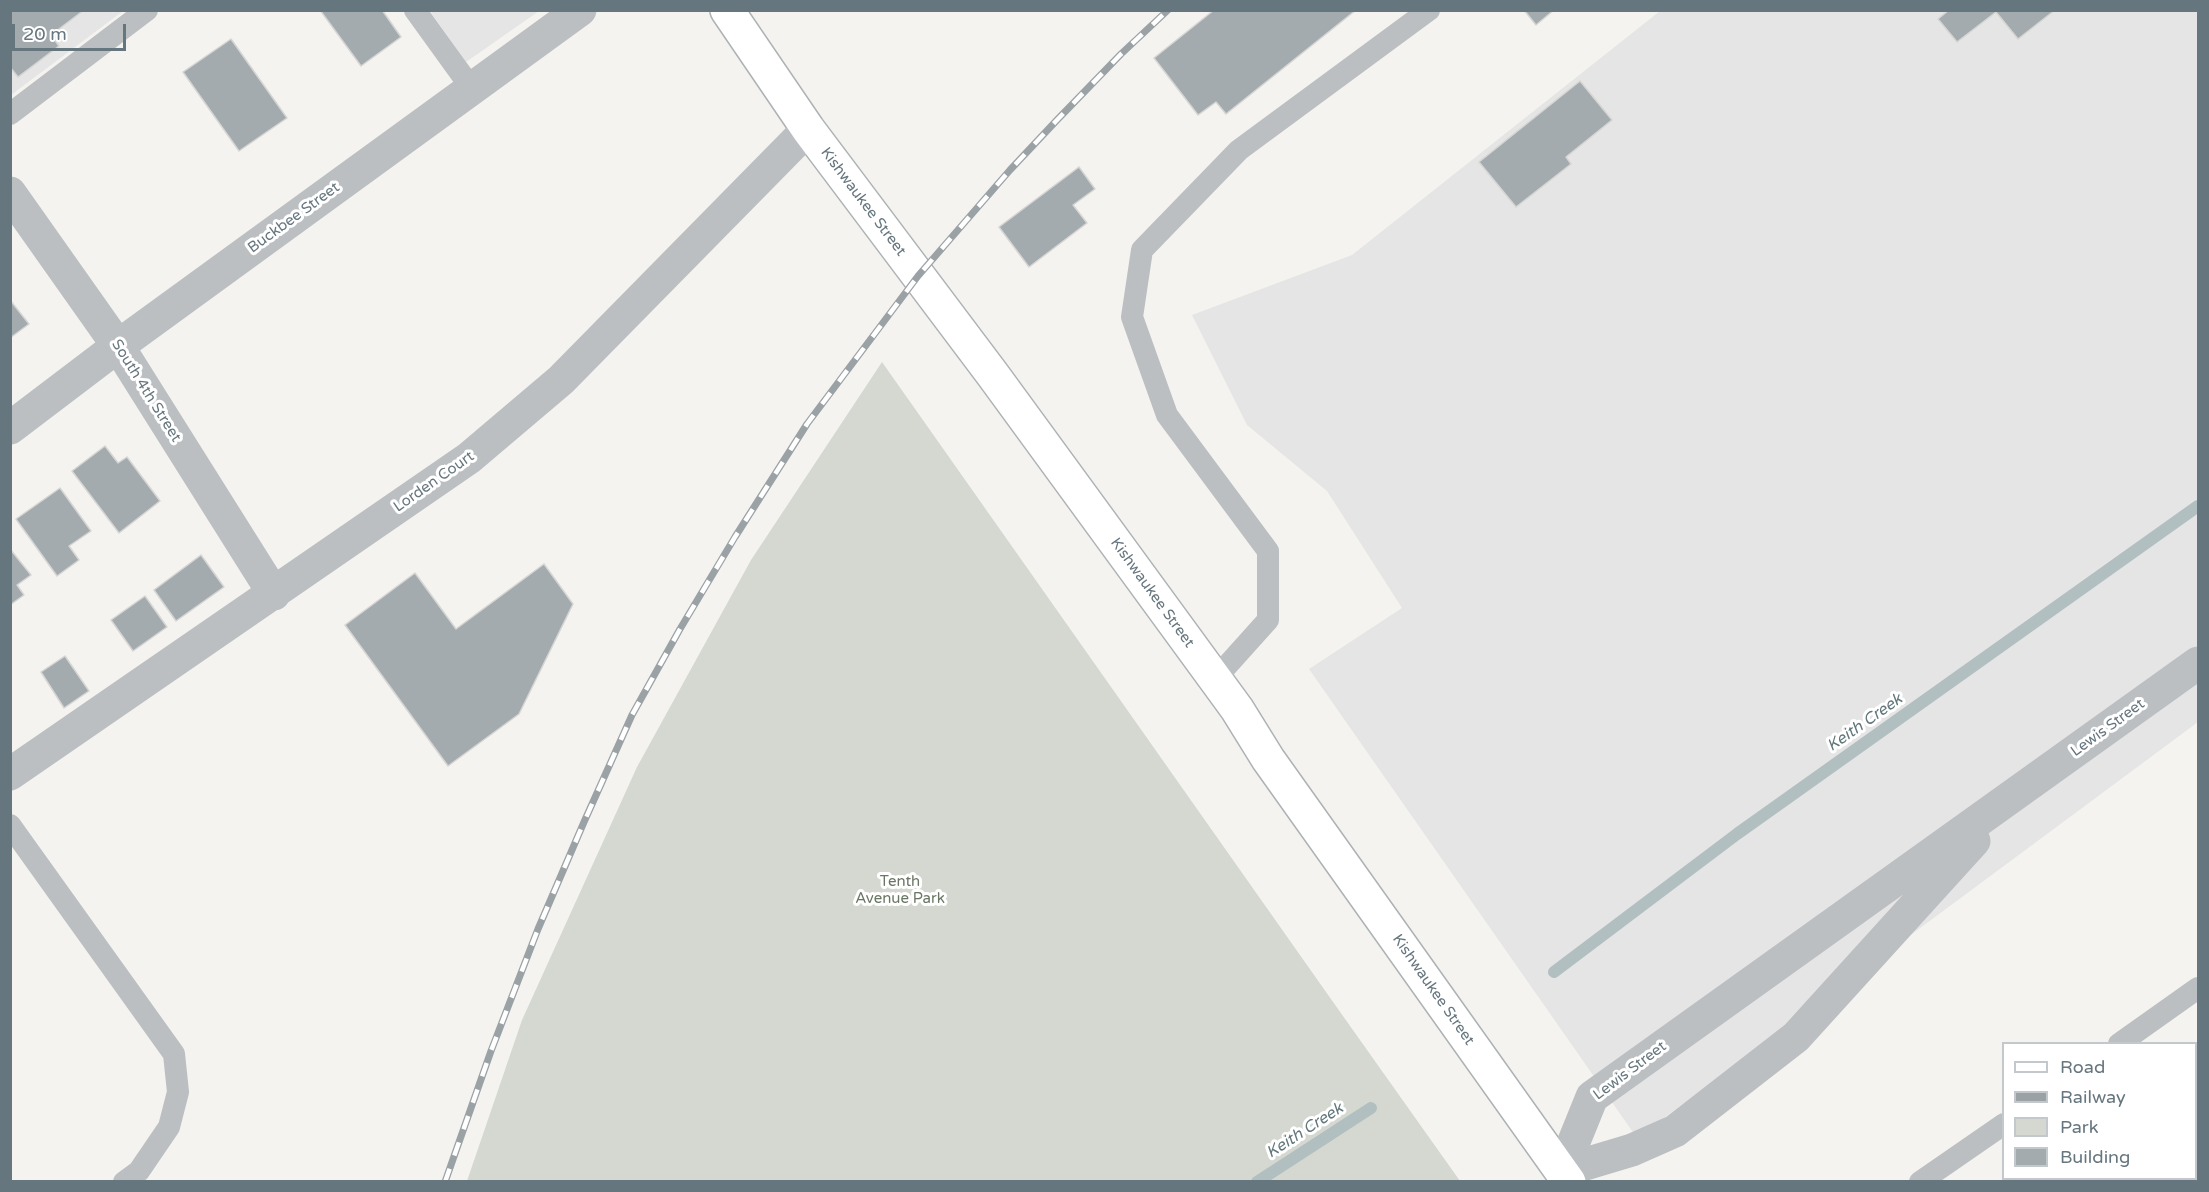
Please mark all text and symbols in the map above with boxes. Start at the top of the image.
scale bar [15,12,129,50]
text: 20 m [23,23,67,45]
street label: Kishwaukee Street [816,144,910,260]
street label: Buckbee Street [245,179,343,257]
street label: South 4th Street [107,336,185,446]
street label: Lorden Court [390,448,478,516]
street label: Kishwaukee Street [1106,535,1198,651]
water label: Keith Creek [1824,690,1906,756]
street label: Lewis Street [2068,695,2148,761]
park label: Tenth Avenue Park [855,873,945,908]
street label: Kishwaukee Street [1388,931,1478,1049]
street label: Lewis Street [1590,1038,1670,1104]
legend [2002,1042,2197,1180]
text: Road [2060,1056,2105,1078]
text: Railway [2060,1086,2126,1108]
water label: Keith Creek [1263,1099,1347,1163]
text: Park [2060,1116,2098,1138]
text: Building [2060,1146,2130,1168]

